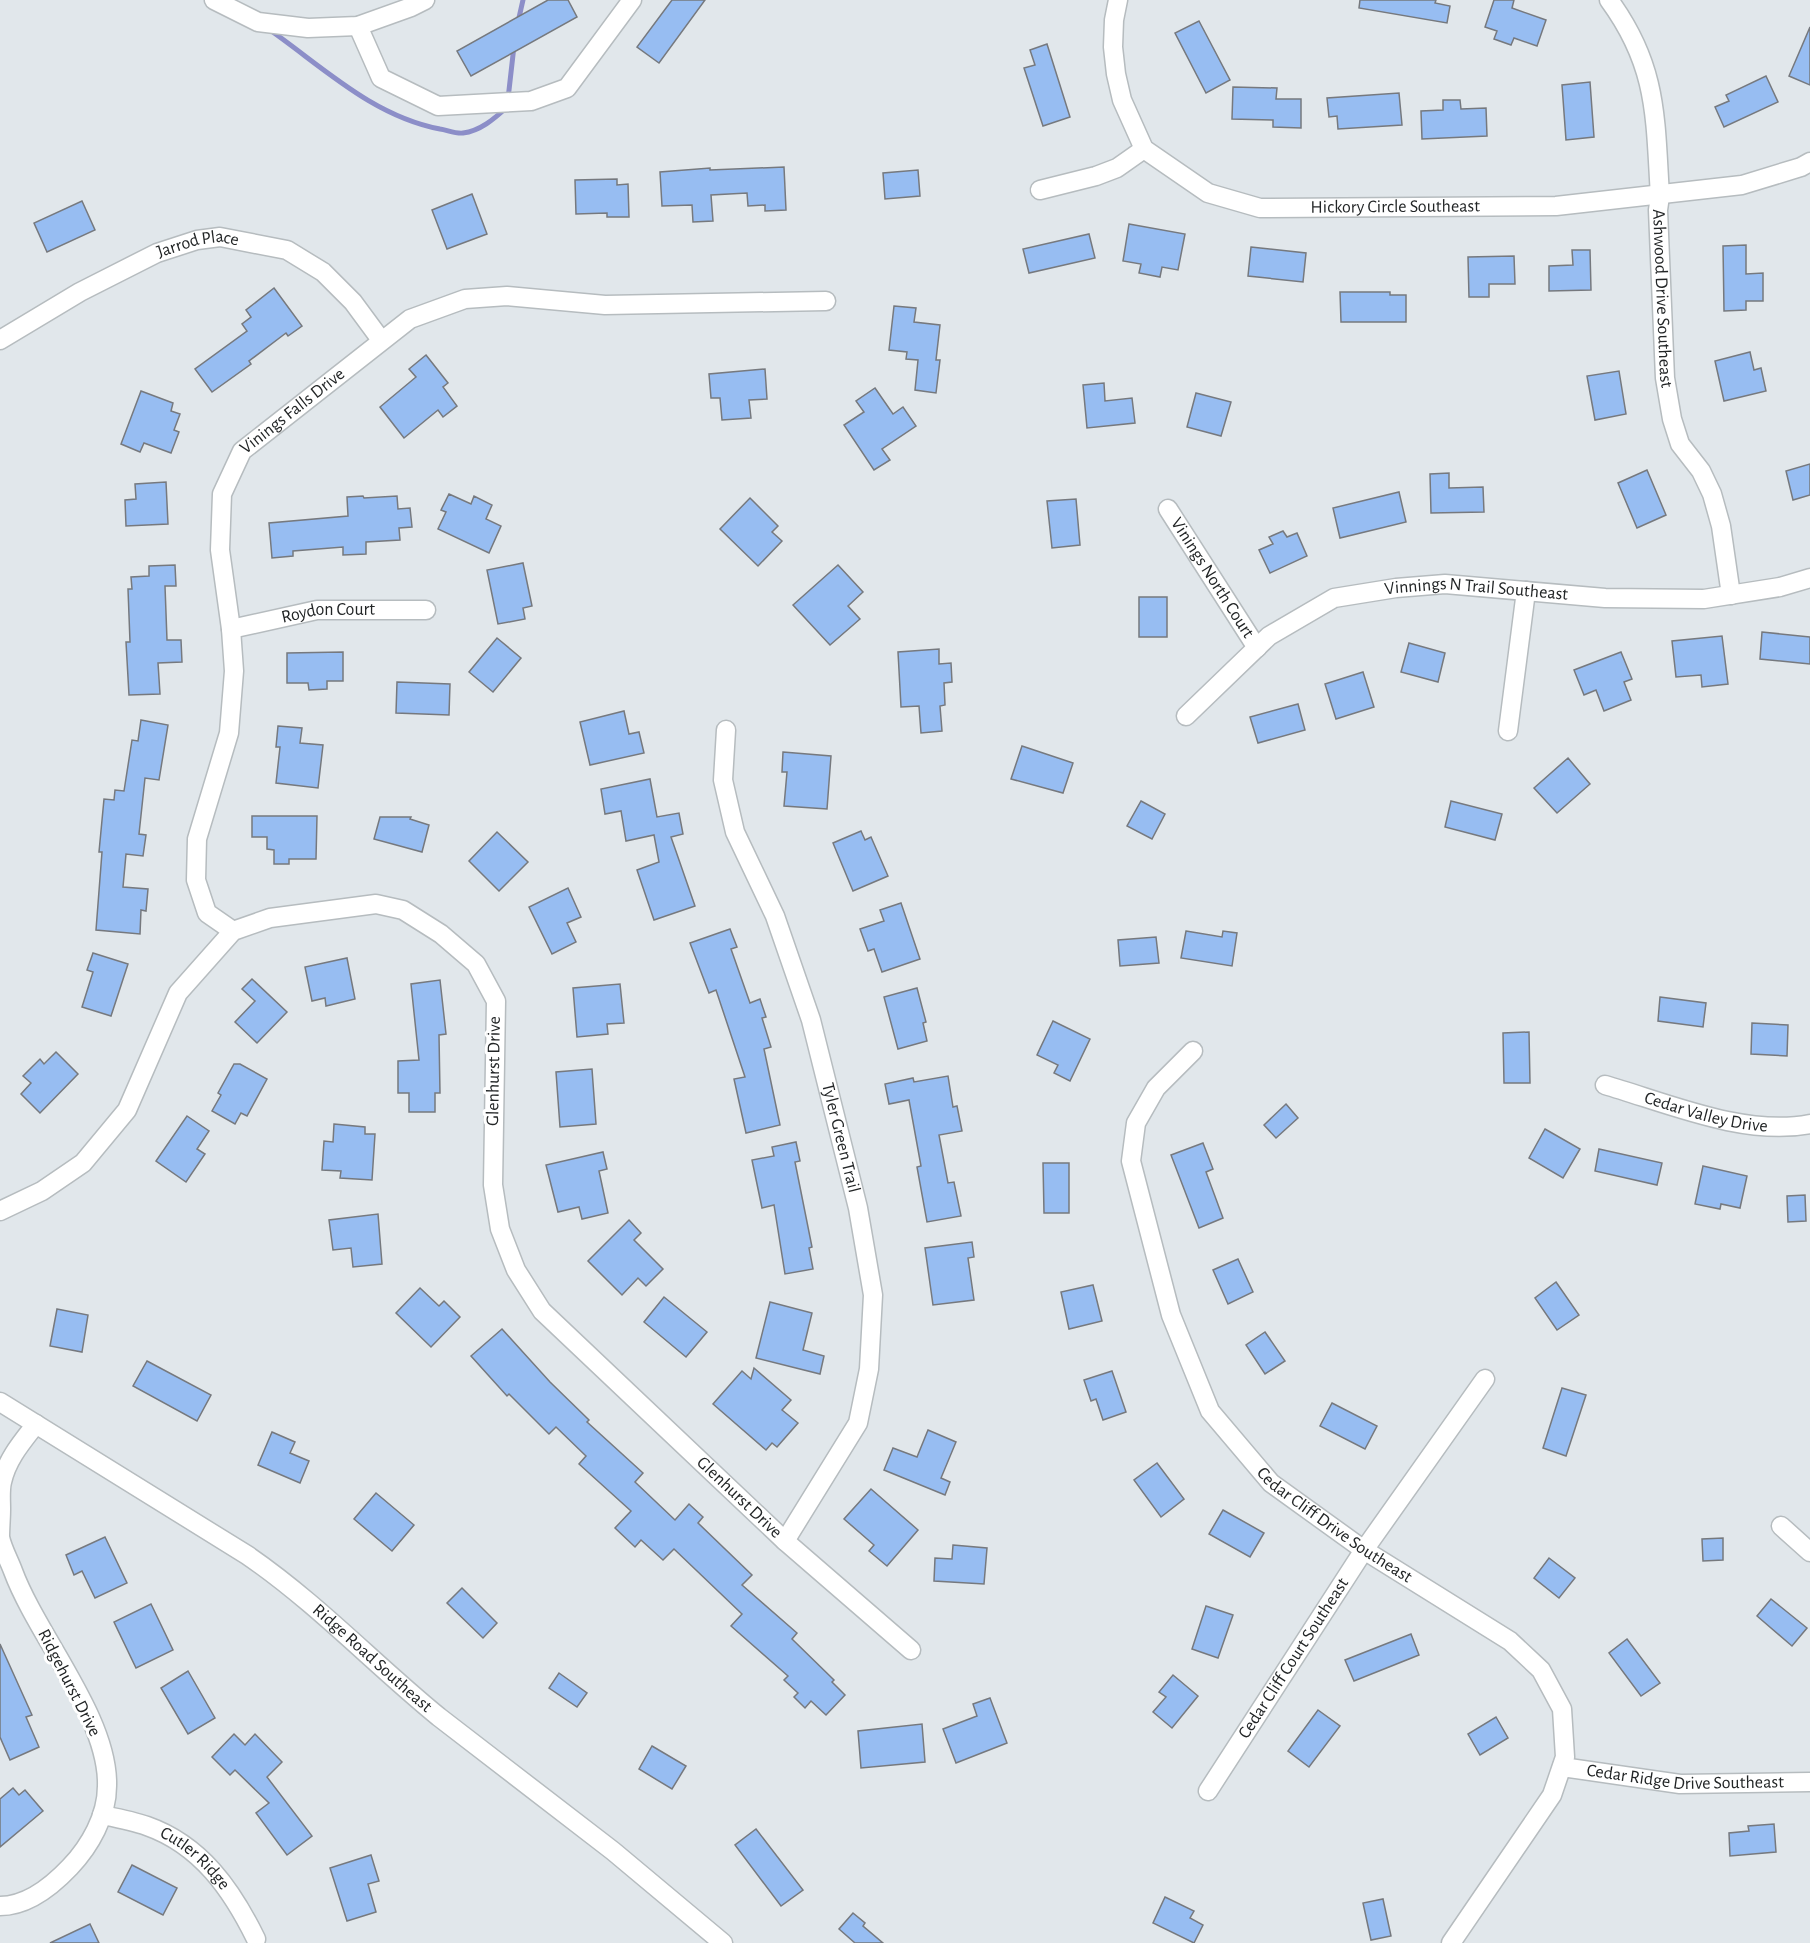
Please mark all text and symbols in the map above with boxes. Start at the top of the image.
street label: Hickory Circle Southeast [1310,198,1480,217]
street label: Ashwood Drive Southeast [1649,209,1676,389]
street label: Jarrod Place [155,228,240,261]
street label: Vinings Falls Drive [237,365,348,458]
street label: Vinings North Court [1167,515,1257,642]
street label: Vinnings N Trail Southeast [1383,575,1569,604]
street label: Roydon Court [280,601,375,627]
street label: Glenhurst Drive [484,1016,504,1126]
street label: Tyler Green Trail [818,1081,863,1195]
street label: Cedar Valley Drive [1642,1089,1768,1136]
street label: Glenhurst Drive [693,1453,785,1542]
street label: Cedar Cliff Drive Southeast [1253,1464,1415,1587]
street label: Cedar Cliff Court Southeast [1235,1575,1352,1742]
street label: Ridge Road Southeast [309,1601,435,1716]
street label: Ridgehurst Drive [34,1626,104,1740]
street label: Cedar Ridge Drive Southeast [1585,1762,1784,1794]
street label: Cutler Ridge [157,1824,233,1893]

